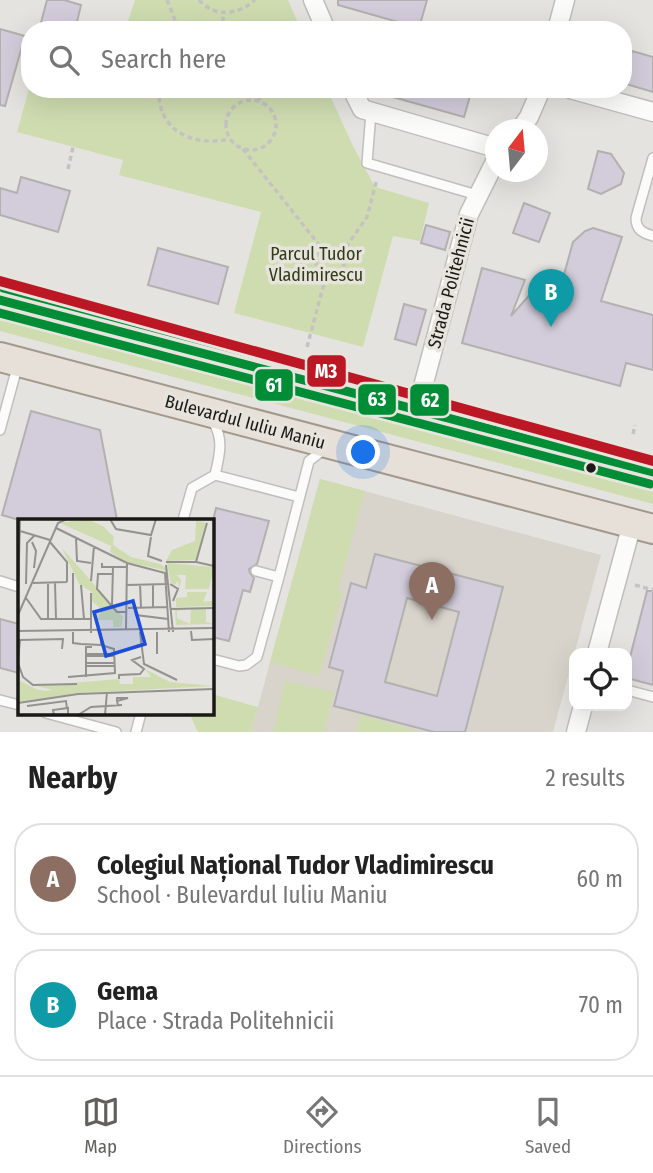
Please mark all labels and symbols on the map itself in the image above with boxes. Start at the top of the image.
north arrow [485,119,548,182]
street label: Strada Politehnicii [423,215,479,351]
park label: Parcul Tudor Vladimirescu [269,243,363,286]
pin: B [528,269,574,327]
line badge: M3 [306,354,347,388]
text: M3 [315,360,337,383]
line badge: 61 [254,368,294,402]
text: 61 [265,374,283,397]
line badge: 63 [357,383,397,416]
line badge: 62 [409,383,450,417]
text: 63 [368,388,386,411]
text: 62 [421,389,439,412]
street label: Bulevardul Iuliu Maniu [162,390,328,454]
your location [346,435,380,469]
unlabelled marker [584,461,598,475]
inset map [18,519,214,715]
pin: A [409,562,455,620]

